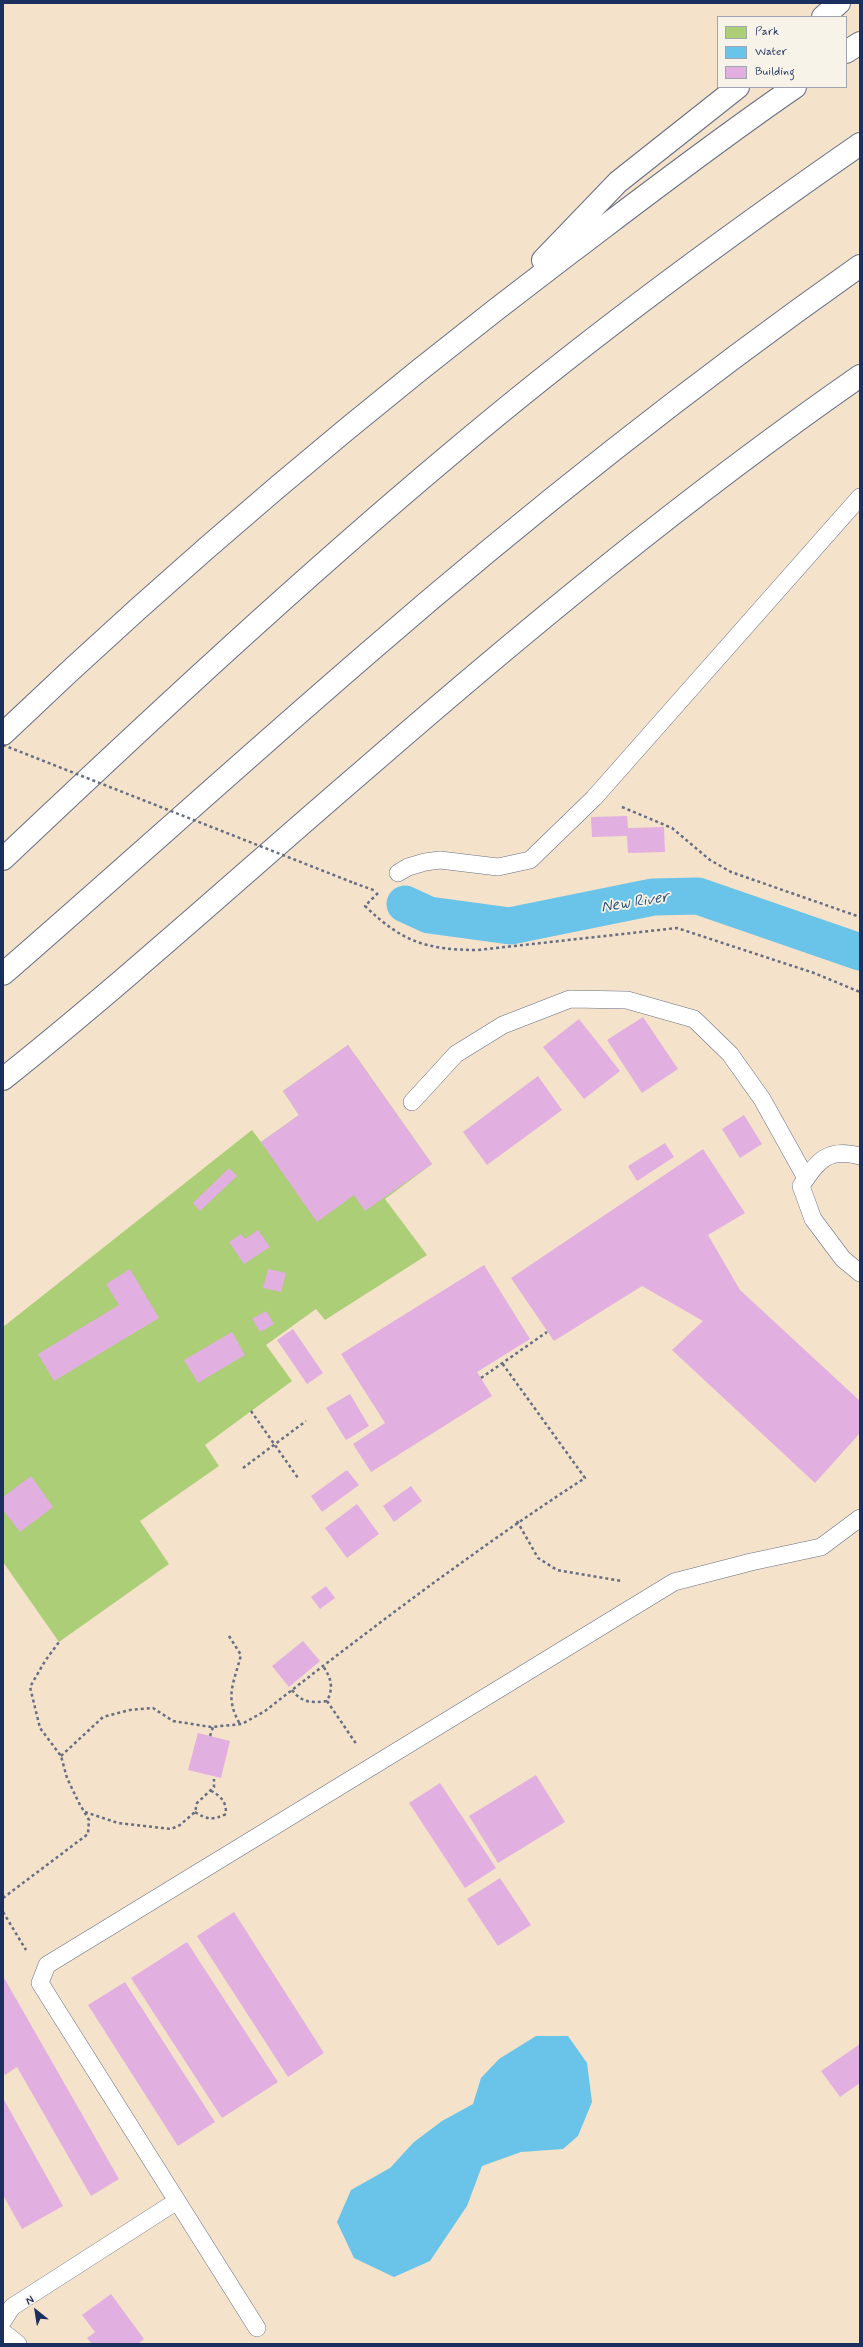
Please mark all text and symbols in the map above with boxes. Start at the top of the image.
legend [717,16,847,88]
text: Park [755,24,779,40]
text: Water [755,44,787,60]
text: Building [755,64,795,80]
water label: New River [600,888,670,918]
north arrow [16,2291,56,2331]
text: N [23,2293,37,2309]

